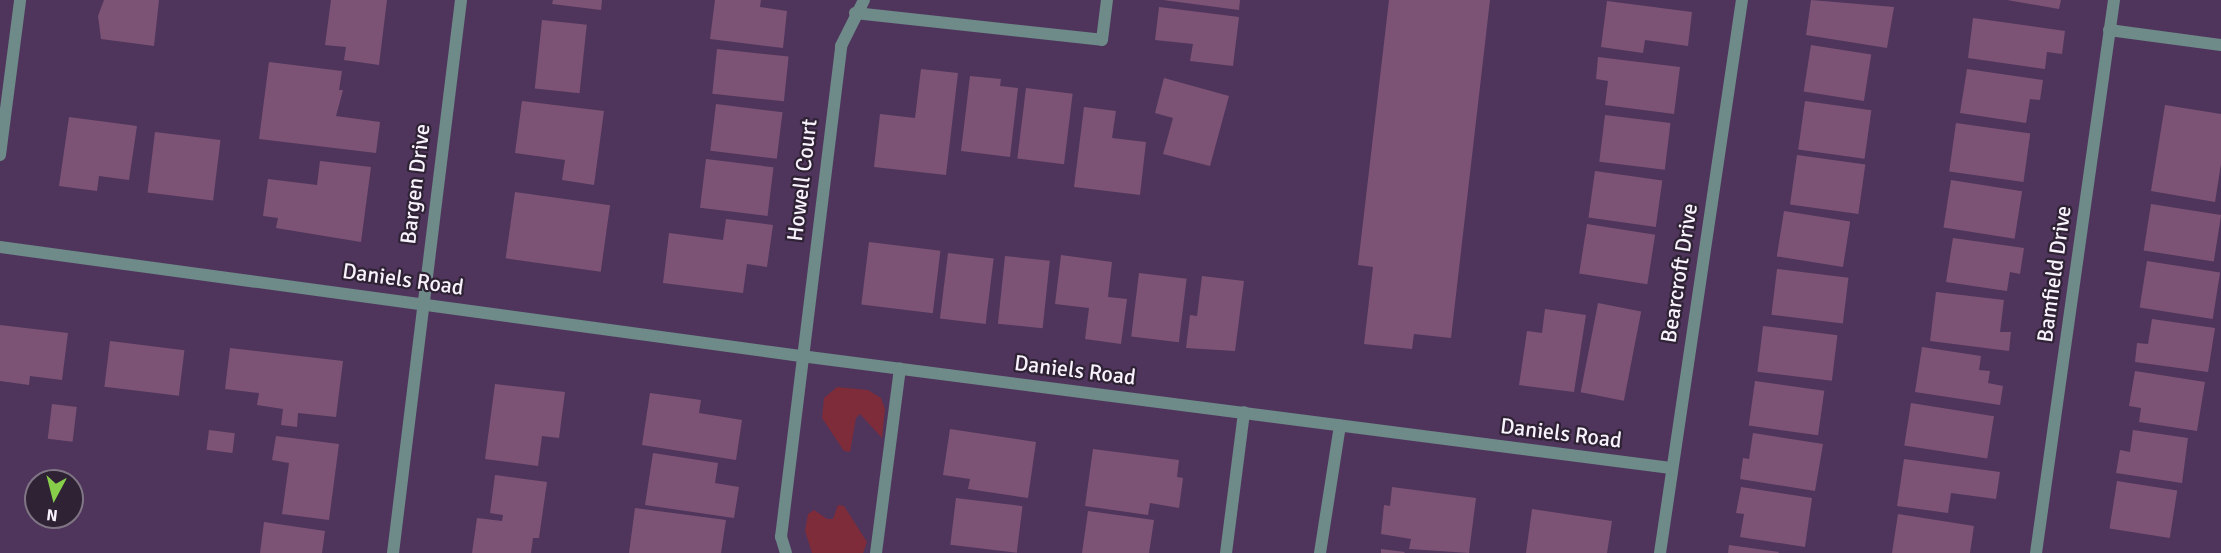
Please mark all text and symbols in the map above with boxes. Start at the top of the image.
street label: Howell Court [781,117,823,243]
street label: Bargen Drive [395,122,435,246]
street label: Bearcroft Drive [1655,201,1703,345]
street label: Bamfield Drive [2031,204,2077,344]
street label: Daniels Road [341,257,465,301]
street label: Daniels Road [1013,349,1137,391]
street label: Daniels Road [1499,412,1623,454]
north arrow [24,469,84,529]
text: N [45,504,59,525]

